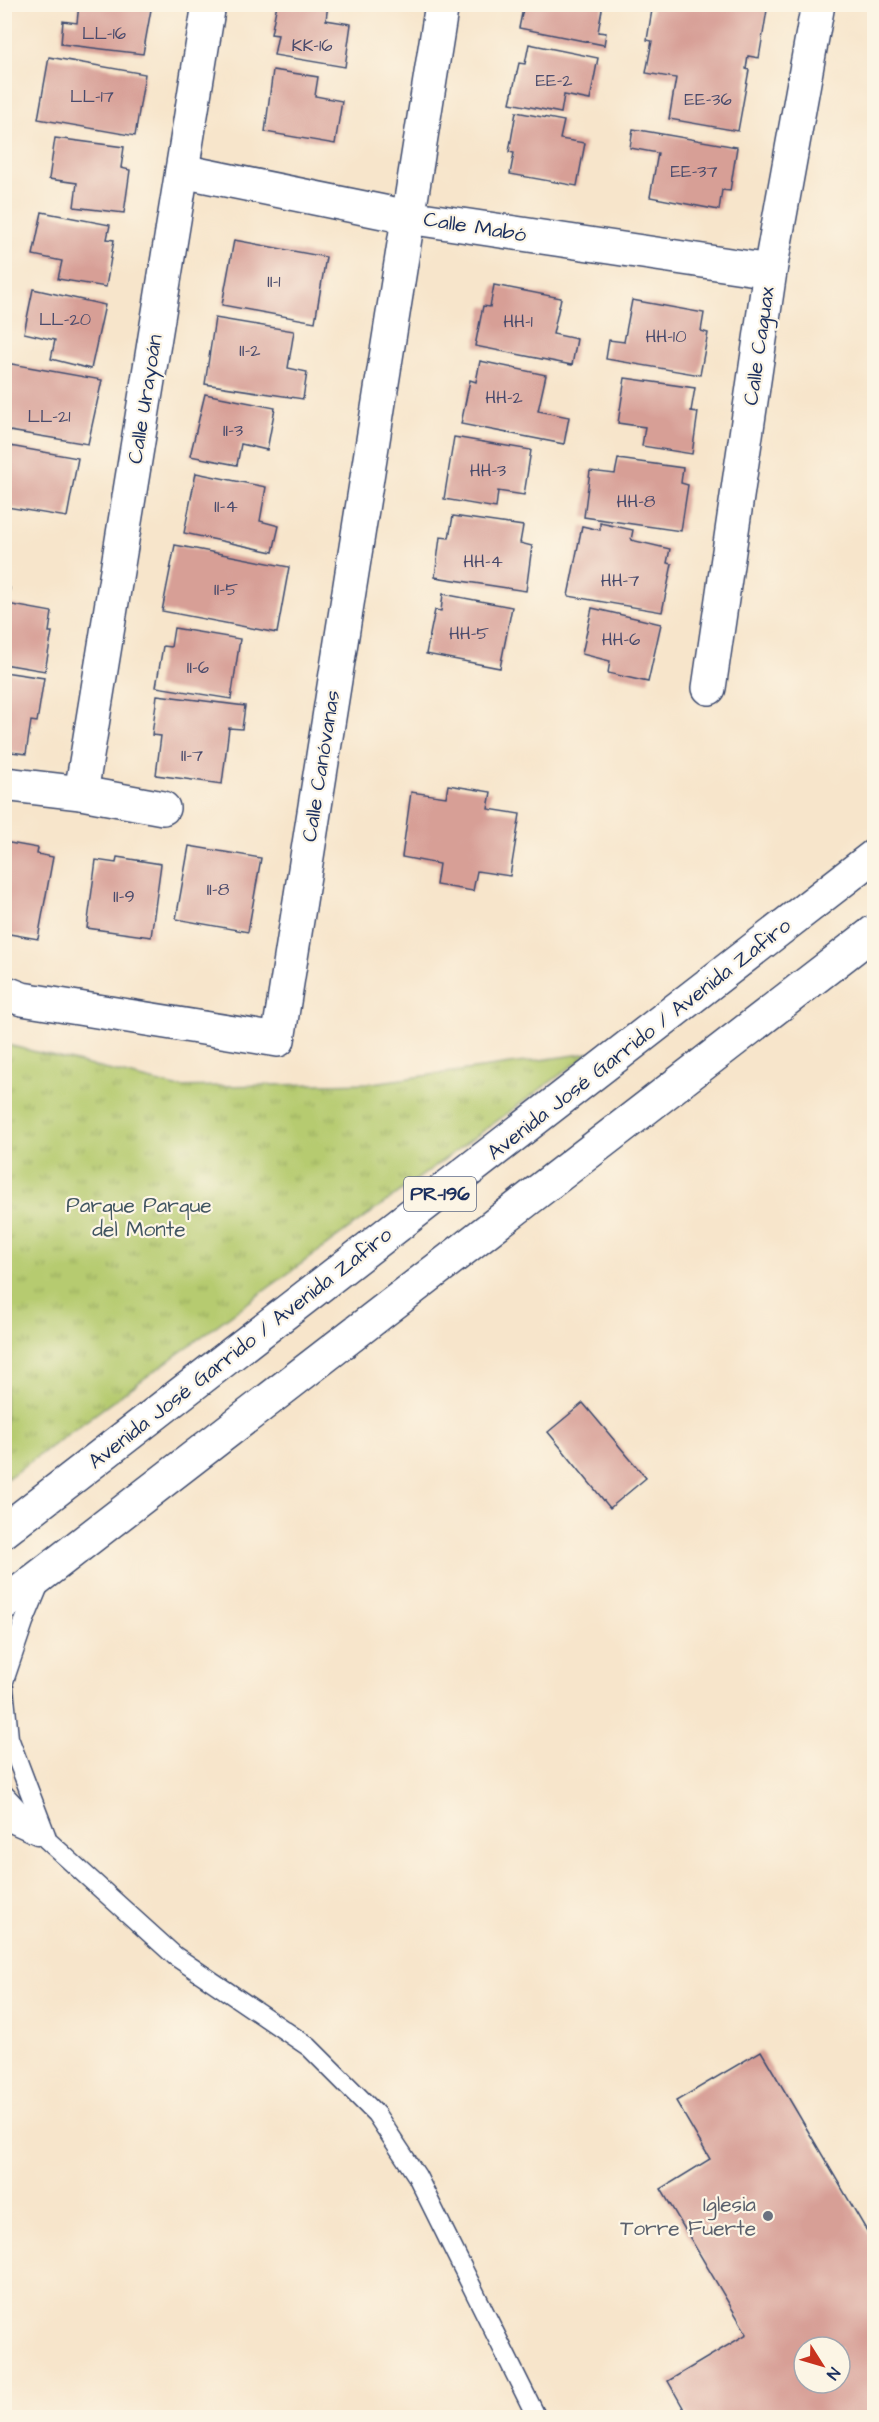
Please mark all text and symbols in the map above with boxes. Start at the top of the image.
house number: LL-16 [82,21,126,46]
house number: KK-16 [292,33,332,58]
house number: EE-2 [535,68,573,93]
house number: LL-17 [70,84,114,109]
house number: EE-36 [684,87,732,112]
house number: EE-37 [670,159,718,184]
street label: Calle Mabó [422,205,529,249]
house number: II-1 [267,269,281,294]
street label: Calle Caguax [736,285,784,407]
house number: LL-20 [39,307,91,332]
house number: HH-1 [503,309,533,334]
house number: HH-10 [645,324,687,349]
street label: Calle Urayoán [120,332,172,466]
house number: II-2 [239,338,261,363]
house number: HH-2 [485,385,524,410]
house number: LL-21 [27,404,71,429]
house number: II-3 [223,418,243,443]
house number: HH-3 [470,458,506,483]
house number: HH-8 [616,489,656,514]
house number: II-4 [214,494,238,519]
house number: HH-4 [463,549,503,574]
house number: HH-7 [601,568,639,593]
house number: II-5 [214,577,238,602]
house number: HH-5 [449,621,489,646]
house number: HH-6 [602,627,640,652]
house number: II-6 [187,655,209,680]
street label: Calle Canóvanas [295,688,347,844]
house number: II-7 [181,743,203,768]
house number: II-8 [207,877,230,902]
house number: II-9 [113,884,135,909]
street label: Avenida José Garrido / Avenida Zafiro [481,911,797,1167]
road number: PR-196 [404,1177,476,1211]
park label: Parque Parque del Monte [66,1191,212,1244]
street label: Avenida José Garrido / Avenida Zafiro [82,1220,398,1476]
place label: Iglesia Torre Fuerte [620,2190,756,2243]
marker: Iglesia Torre Fuerte [761,2209,775,2223]
north arrow [792,2335,852,2395]
text: N [821,2363,845,2384]

